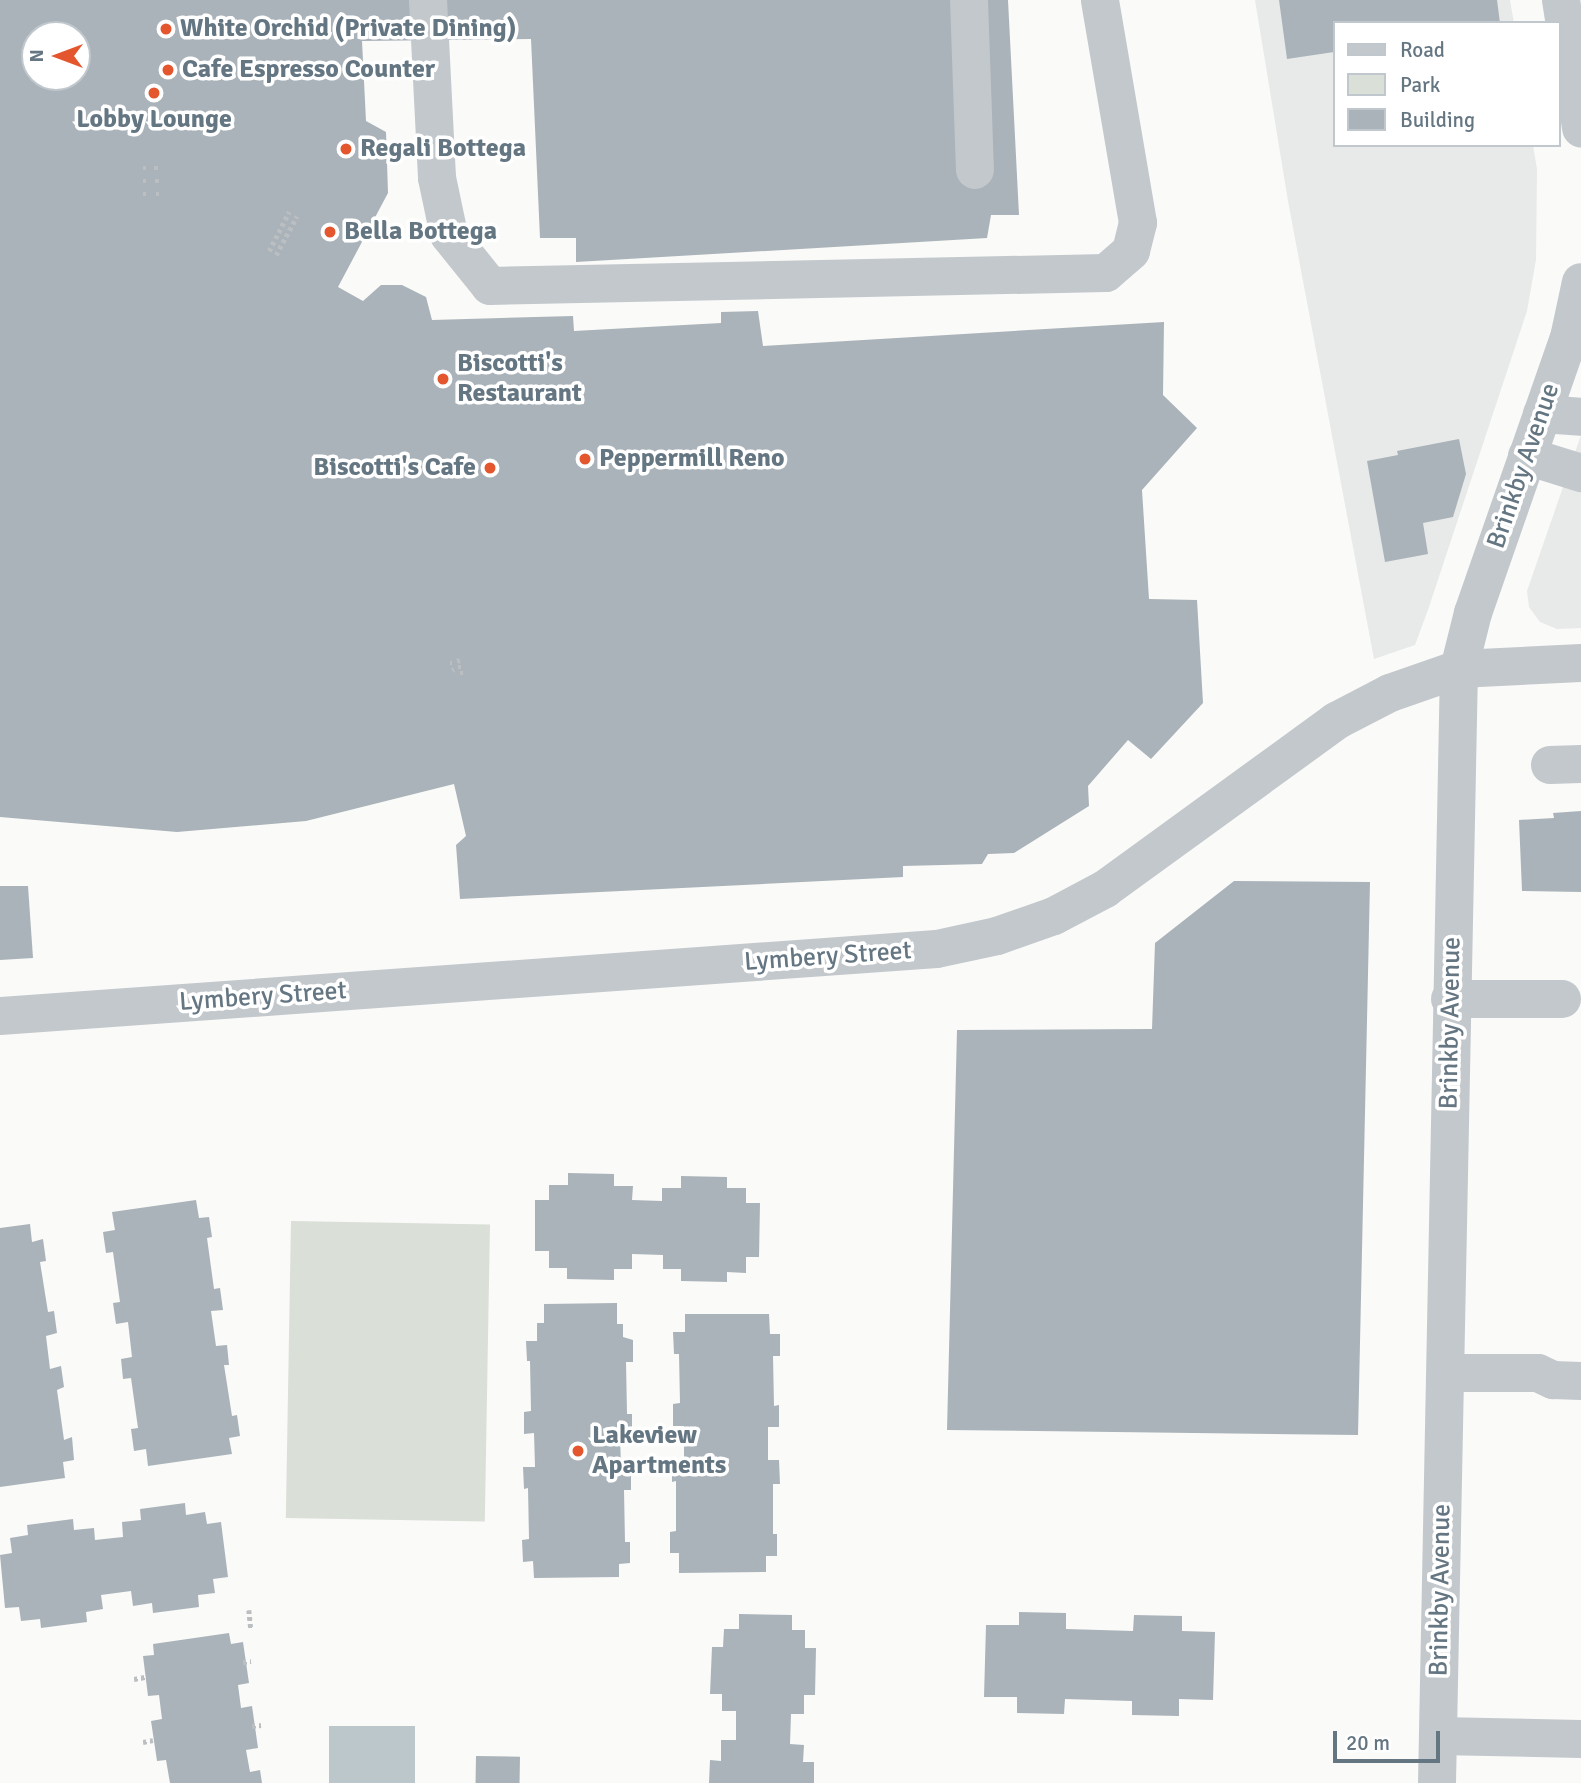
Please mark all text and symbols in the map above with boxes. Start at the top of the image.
place label: White Orchid (Private Dining) [180,13,516,45]
north arrow [21,21,91,91]
marker: White Orchid (Private Dining) [158,21,174,37]
legend [1332,21,1560,147]
text: Road [1400,37,1445,63]
text: N [25,49,49,63]
place label: Cafe Espresso Counter [182,54,435,86]
marker: Cafe Espresso Counter [160,62,176,78]
text: Park [1400,72,1440,98]
marker: Lobby Lounge [146,85,162,101]
place label: Lobby Lounge [76,104,232,136]
text: Building [1400,107,1475,133]
place label: Regali Bottega [360,133,526,165]
marker: Regali Bottega [338,141,354,157]
place label: Bella Bottega [344,216,497,248]
marker: Bella Bottega [322,224,338,240]
place label: Biscotti's Restaurant [457,348,582,410]
marker: Biscotti's Restaurant [435,371,451,387]
street label: Brinkby Avenue [1481,379,1567,553]
place label: Peppermill Reno [599,443,785,475]
marker: Peppermill Reno [577,451,593,467]
place label: Biscotti's Cafe [313,452,476,484]
marker: Biscotti's Cafe [482,460,498,476]
street label: Lymbery Street [743,936,913,978]
street label: Brinkby Avenue [1434,936,1468,1110]
street label: Lymbery Street [178,976,348,1018]
place label: Lakeview Apartments [592,1420,726,1482]
marker: Lakeview Apartments [570,1443,586,1459]
street label: Brinkby Avenue [1424,1503,1458,1677]
scale bar [1336,1716,1443,1760]
text: 20 m [1346,1730,1390,1756]

